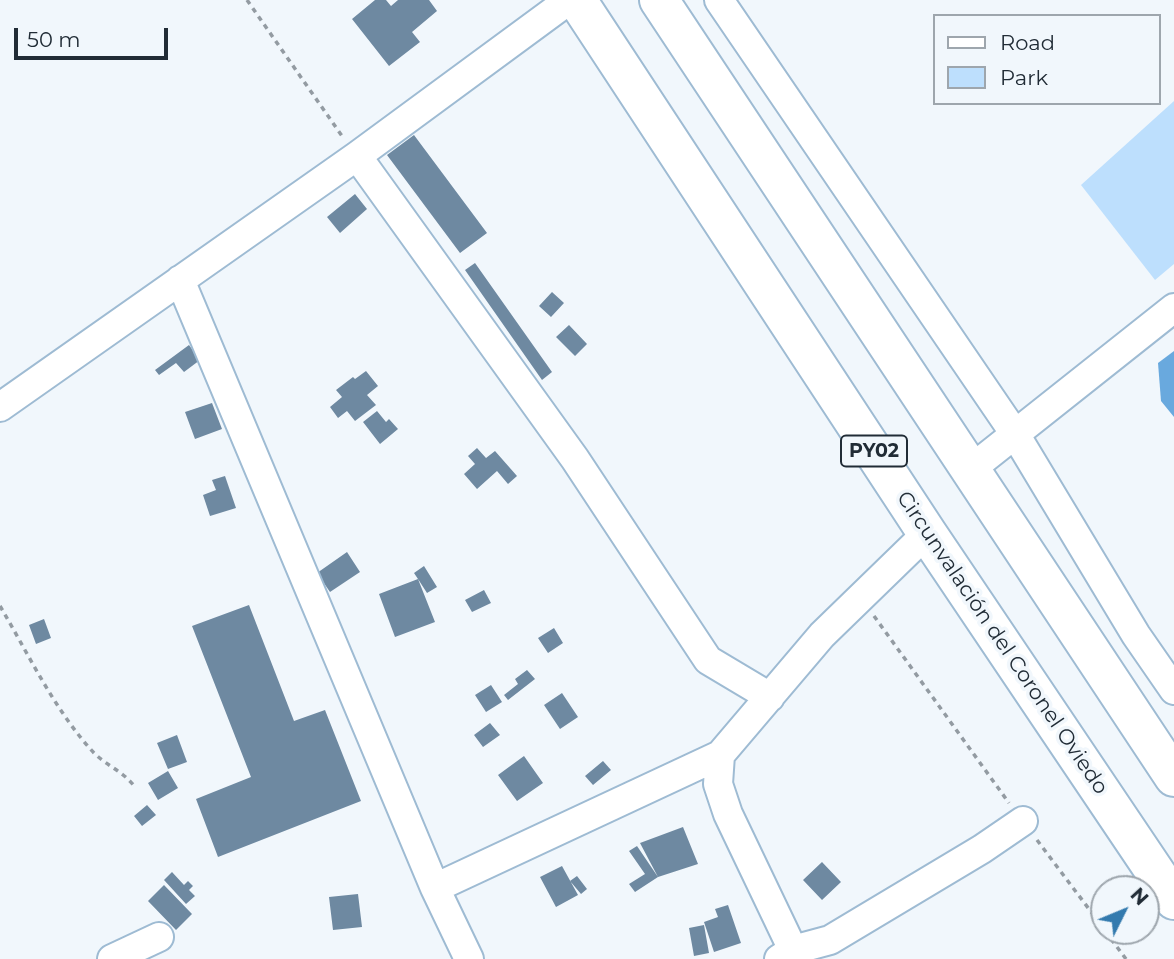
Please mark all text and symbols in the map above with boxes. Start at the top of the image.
scale bar [18,14,172,58]
legend [932,14,1160,105]
text: 50 m [27,27,81,52]
text: Road [1000,30,1055,55]
text: Park [1000,65,1048,90]
road number: PY02 [841,436,907,466]
street label: Circunvalación del Coronel Oviedo [891,487,1113,799]
north arrow [1090,875,1160,945]
text: N [1126,883,1153,910]

